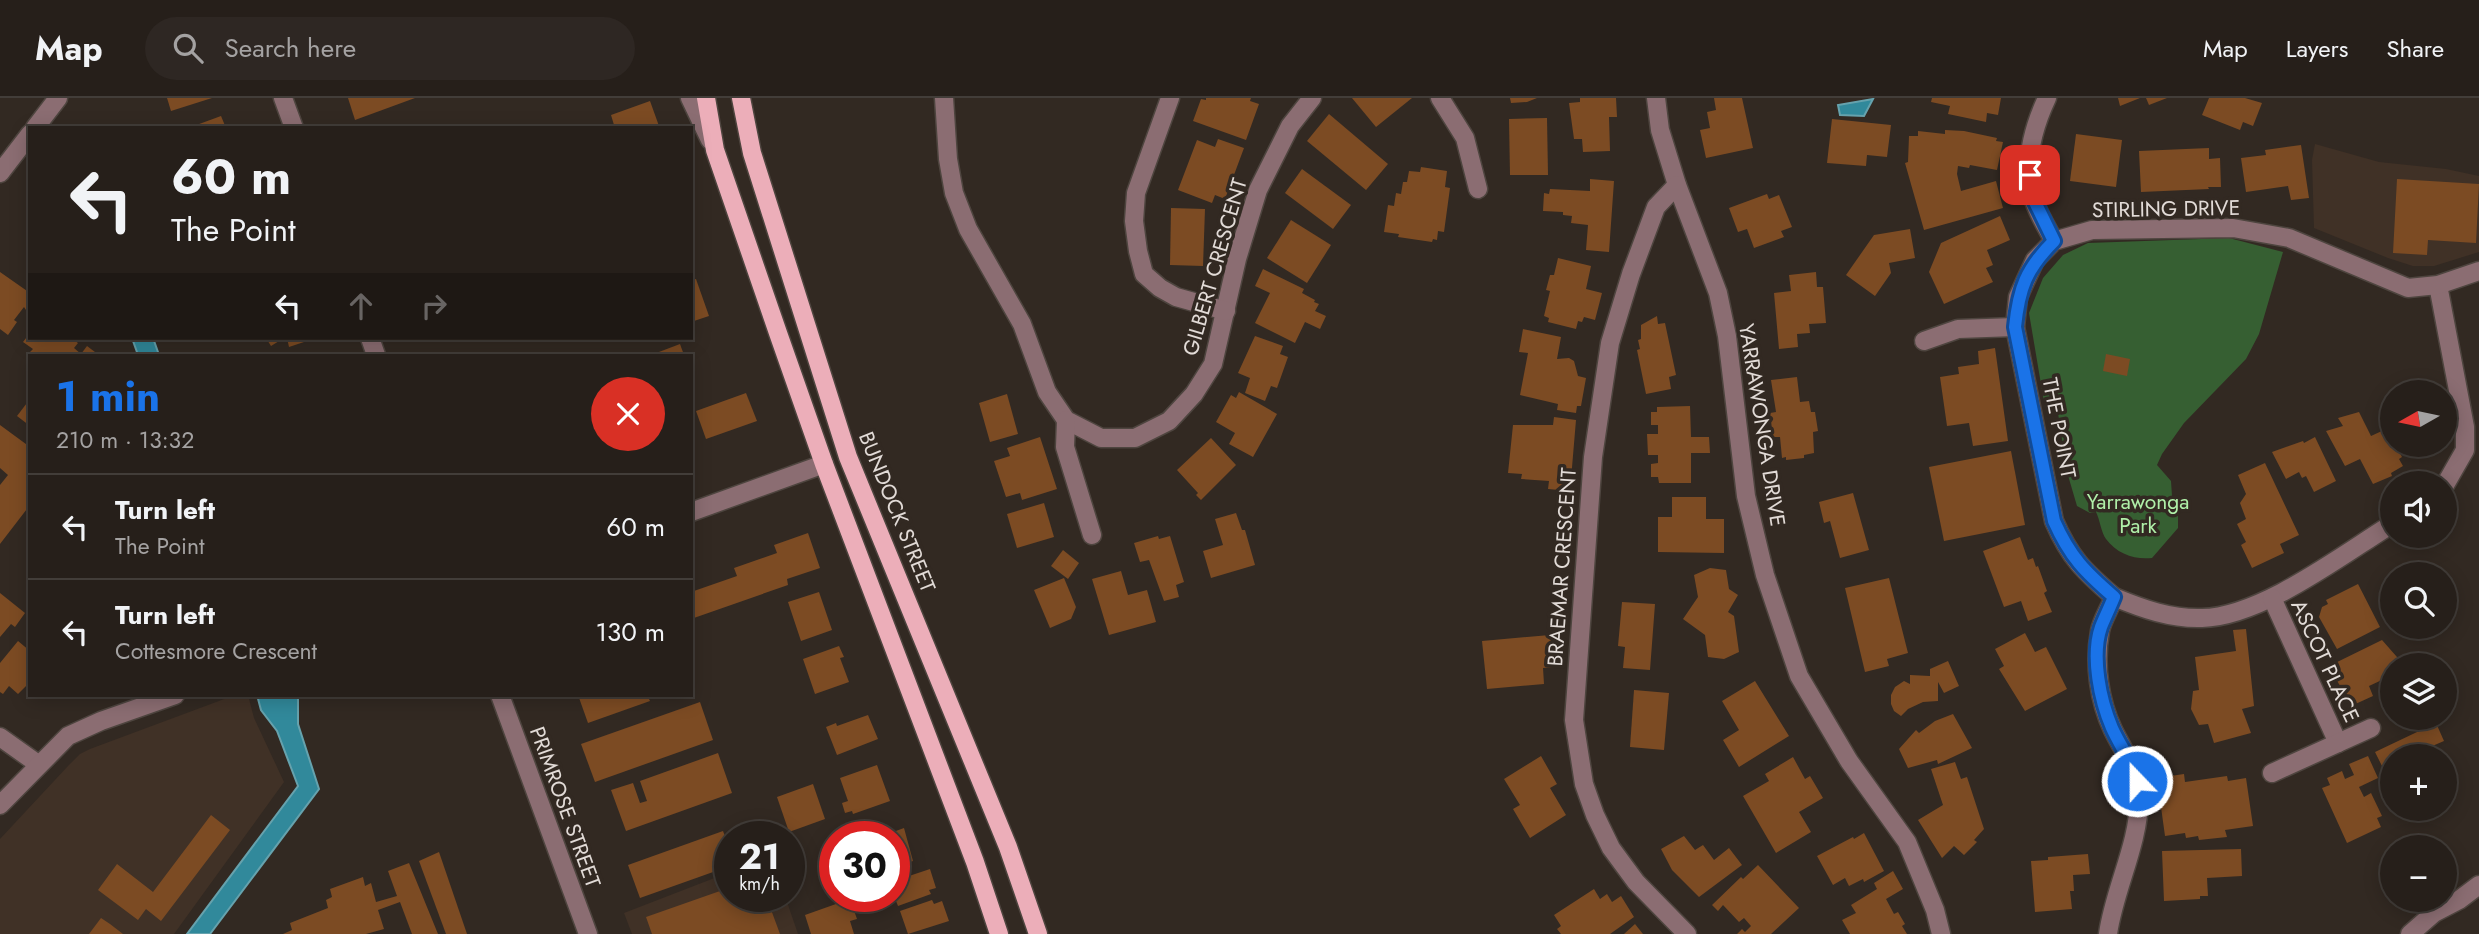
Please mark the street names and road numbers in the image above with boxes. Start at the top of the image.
street label: GILBERT CRESCENT [1175,175,1255,359]
street label: STIRLING DRIVE [2092,193,2240,225]
street label: YARRAWONGA DRIVE [1731,322,1793,528]
street label: THE POINT [2035,375,2083,481]
street label: BUNDOCK STREET [851,427,943,597]
street label: BRAEMAR CRESCENT [1540,466,1584,667]
street label: ASCOT PLACE [2283,595,2367,727]
street label: PRIMROSE STREET [522,722,608,892]

